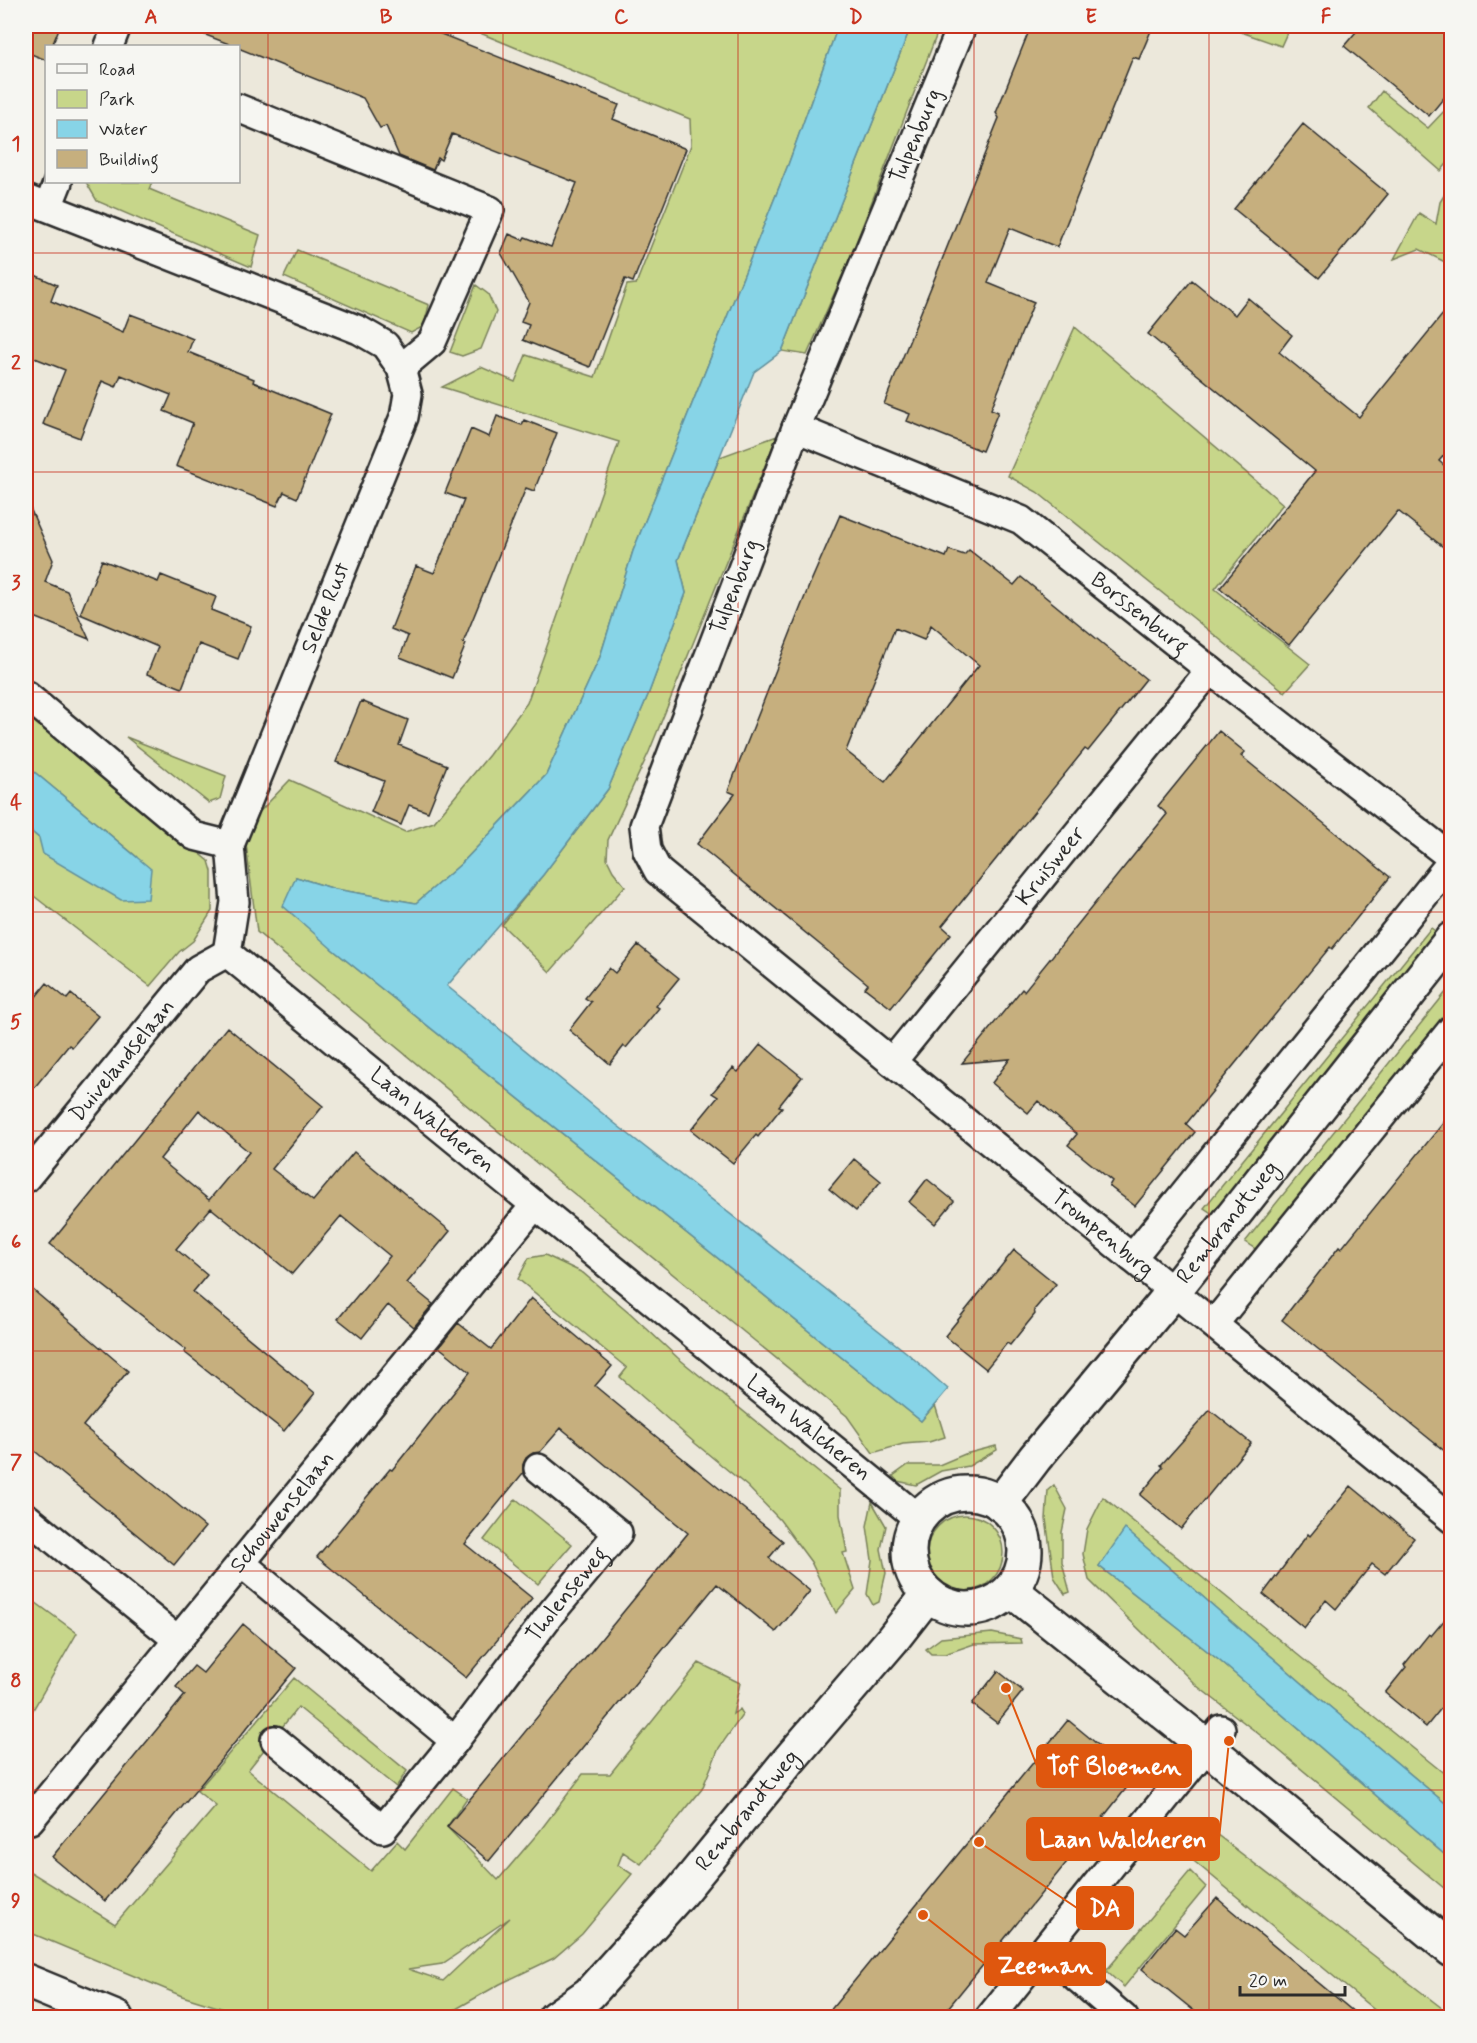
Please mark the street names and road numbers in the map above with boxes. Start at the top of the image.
street label: Tulpenburg [884,84,949,188]
street label: Tulpenburg [704,535,767,639]
street label: Selde Rust [295,558,357,658]
street label: Borssenburg [1085,566,1194,664]
street label: Kruisweer [1010,820,1092,912]
street label: Duivelandselaan [64,993,181,1128]
street label: Laan Walcheren [364,1061,500,1180]
street label: Rembrandtweg [1171,1156,1287,1290]
street label: Trompenburg [1045,1183,1159,1286]
street label: Laan Walcheren [740,1369,876,1488]
street label: Schouwenselaan [224,1446,341,1579]
street label: Tholenseweg [520,1541,617,1648]
street label: Rembrandtweg [689,1744,808,1877]

